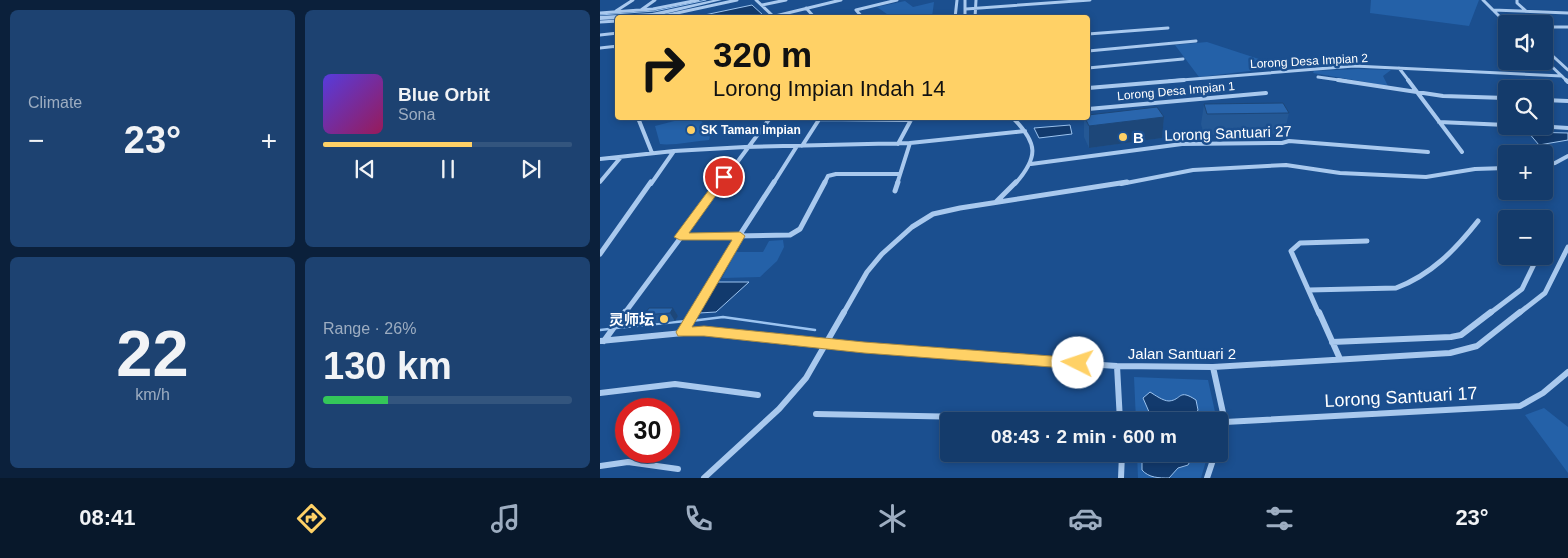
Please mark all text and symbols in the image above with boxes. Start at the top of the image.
map controls [1498,15,1553,265]
button: sound [1498,15,1553,70]
icon: right [630,35,695,100]
text: 320 m [713,35,812,74]
street label: Lorong Desa Impian 2 [1250,51,1369,71]
text: Lorong Impian Indah 14 [713,76,945,101]
street label: Lorong Desa Impian 1 [1117,79,1236,103]
button: search [1498,80,1553,135]
text: Blue Orbit [398,84,490,105]
text: Climate [28,94,82,111]
text: Sona [398,106,435,123]
text: 23° [124,119,181,161]
street label: Lorong Santuari 27 [1164,122,1292,144]
place label: SK Taman Impian [701,123,801,137]
marker: SK Taman Impian [685,124,697,136]
text: − [28,125,44,156]
text: + [261,125,277,156]
place label: B [1133,129,1144,146]
marker: B [1117,131,1129,143]
button: + [1498,145,1553,200]
icon: previous [351,155,379,183]
icon: pause [434,155,462,183]
icon: next [517,155,545,183]
pin [703,156,745,198]
icon: arrive [710,163,738,191]
button: − [1498,210,1553,265]
place label: 灵师坛 [609,311,654,328]
marker: 灵师坛 [658,313,670,325]
text: 22 [116,317,189,390]
text: Range · 26% [323,320,416,337]
position arrow [1051,336,1103,388]
text: 130 km [323,345,452,387]
street label: Jalan Santuari 2 [1128,345,1236,362]
street label: Lorong Santuari 17 [1324,383,1478,411]
text: km/h [135,386,170,403]
speed limit sign: 30 [615,398,680,463]
text: 08:43 · 2 min · 600 m [991,426,1177,447]
icon: directions [294,501,329,536]
icon: music [488,501,523,536]
icon: phone [681,501,716,536]
icon: climate [875,501,910,536]
icon: car [1068,501,1103,536]
icon: filters [1262,501,1297,536]
text: 08:41 [79,505,136,530]
text: 23° [1455,505,1489,530]

